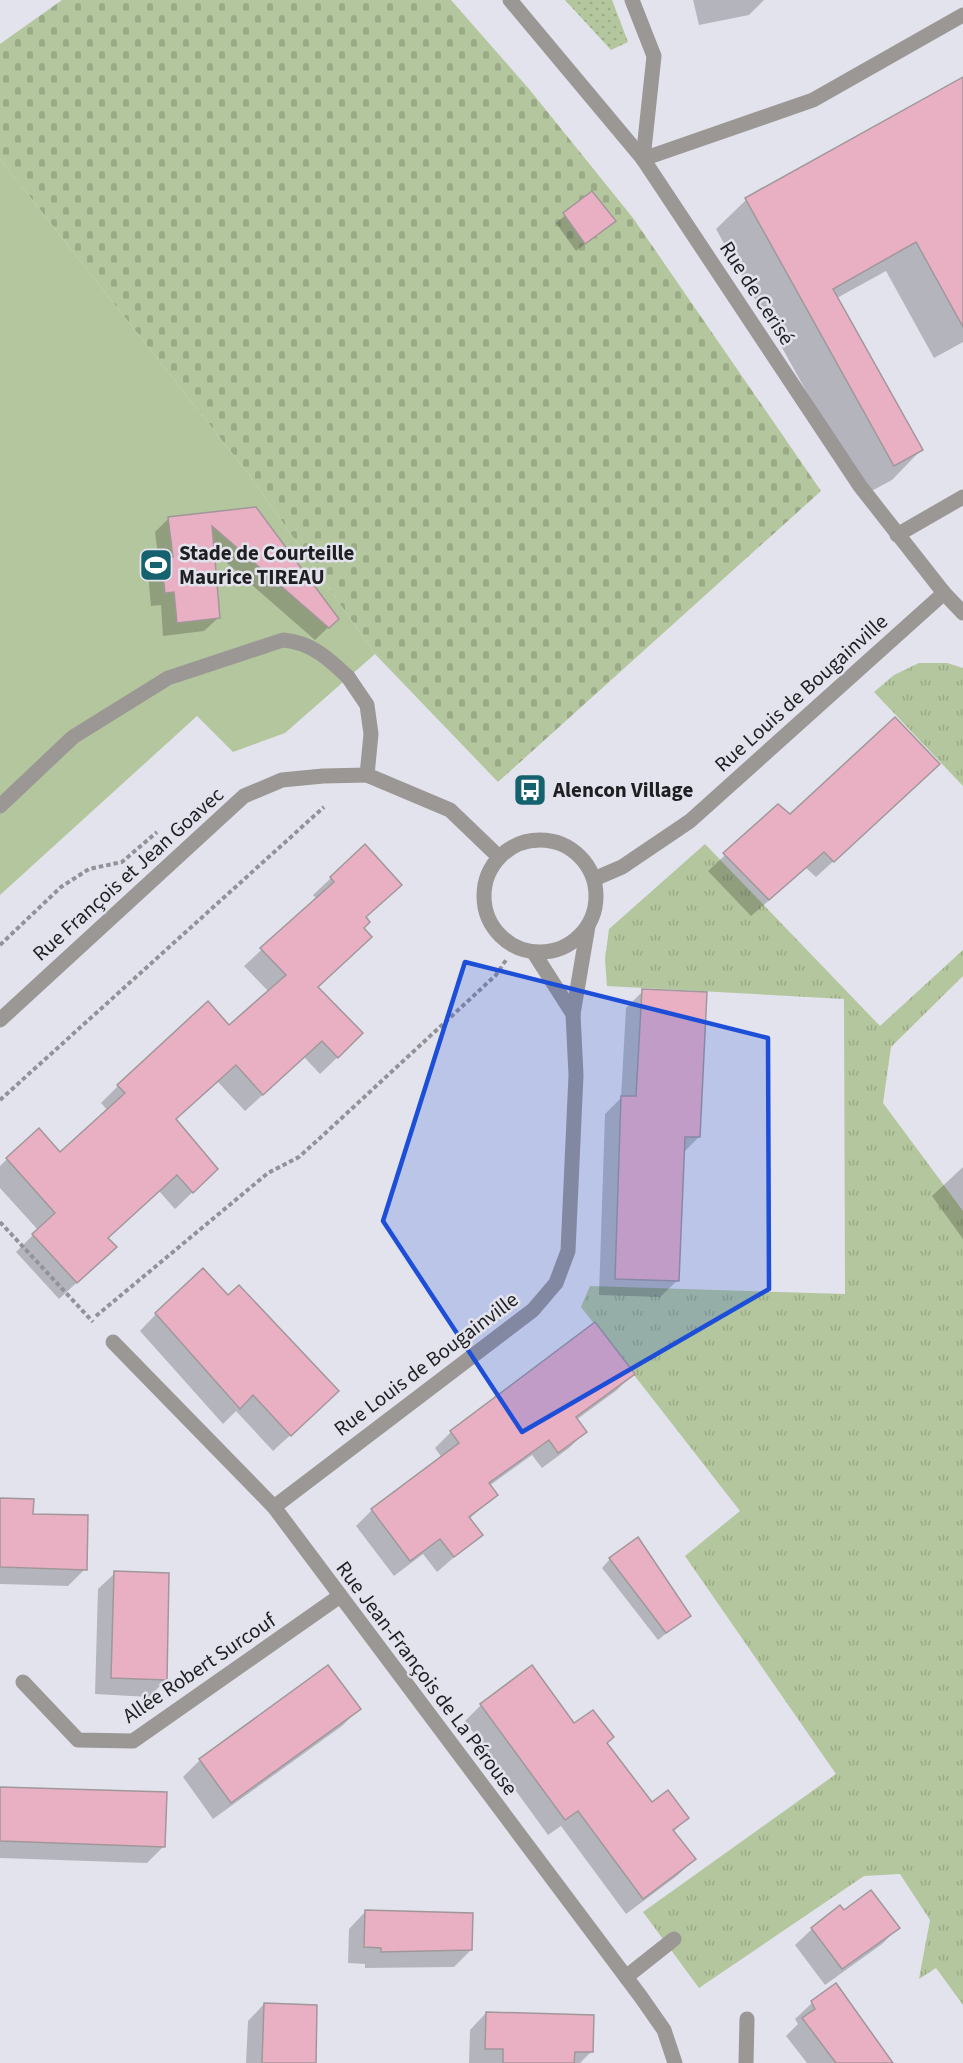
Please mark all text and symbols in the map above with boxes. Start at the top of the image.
street label: Rue de Cerisé [712,235,802,351]
place label: Stade de Courteille Maurice TIREAU [179,538,354,592]
sports icon: Stade de Courteille Maurice TIREAU [138,547,174,583]
street label: Rue Louis de Bougainville [708,607,894,779]
bus stop icon: Alencon Village [512,772,548,808]
place label: Alencon Village [552,775,693,805]
street label: Rue François et Jean Goavec [26,780,230,968]
street label: Rue Louis de Bougainville [328,1285,524,1443]
street label: Rue Jean-François de La Pérouse [329,1555,525,1801]
street label: Allée Robert Surcouf [117,1605,282,1730]

